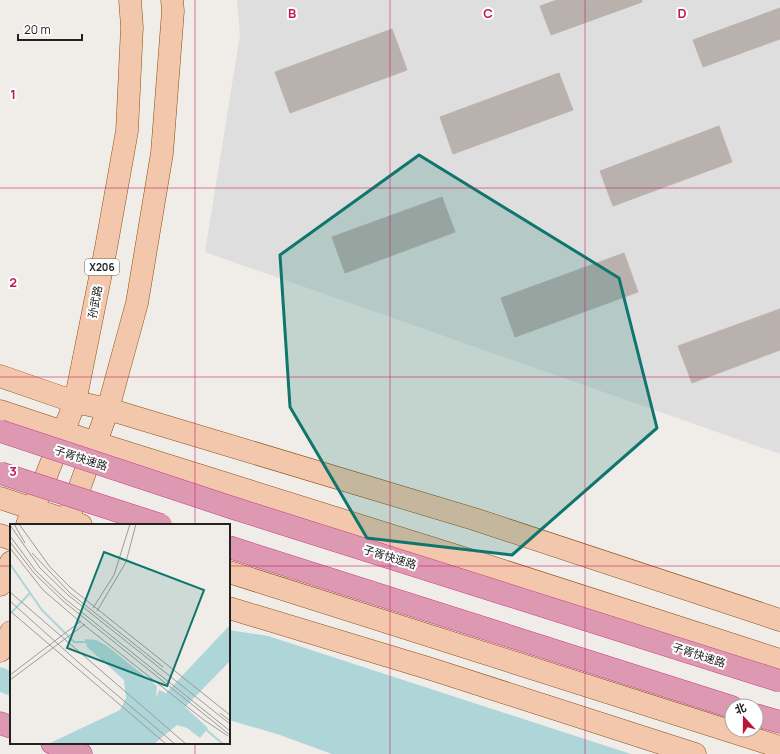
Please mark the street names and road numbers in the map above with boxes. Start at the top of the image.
road number: X206 [85,259,119,275]
street label: 孙武路 [84,284,105,320]
street label: 子胥快速路 [53,442,110,473]
street label: 子胥快速路 [362,541,419,572]
street label: 子胥快速路 [671,639,728,670]

